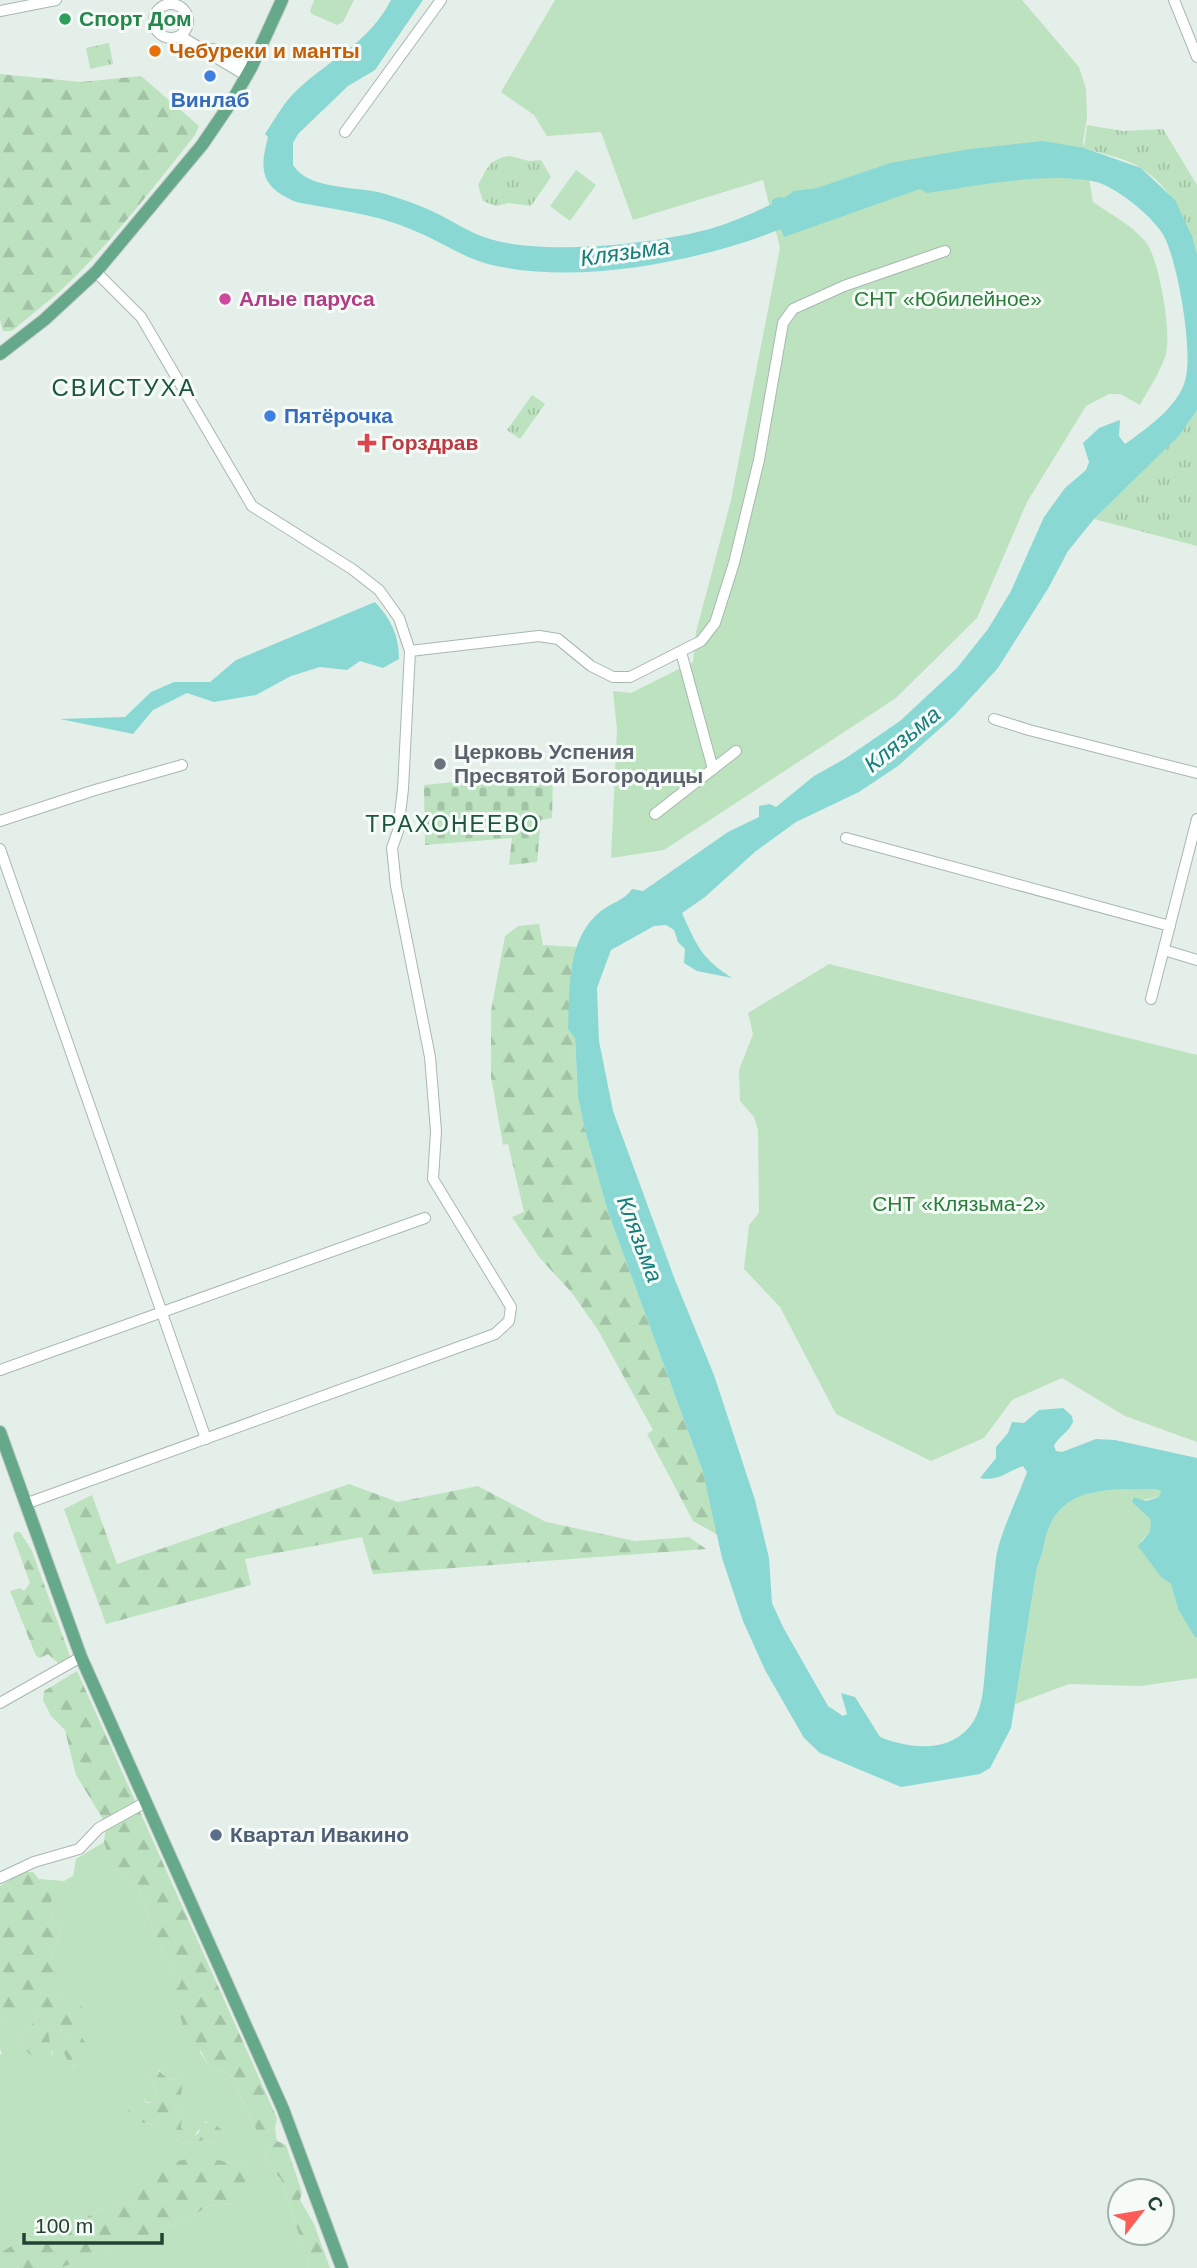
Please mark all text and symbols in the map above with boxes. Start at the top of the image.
place label: Спорт Дом [79,7,192,30]
marker: Спорт Дом [57,11,73,27]
place label: Чебуреки и манты [169,39,360,62]
marker: Чебуреки и манты [147,43,163,59]
marker: Винлаб [202,68,218,84]
place label: Винлаб [171,88,249,111]
water label: Клязьма [579,233,671,271]
place label: Алые паруса [239,287,375,310]
park label: СНТ «Юбилейное» [854,287,1042,310]
marker: Алые паруса [217,291,233,307]
district label: СВИСТУХА [51,374,197,401]
place label: Пятёрочка [284,404,393,427]
marker: Пятёрочка [262,408,278,424]
place label: Горздрав [381,431,479,454]
marker: Горздрав [359,435,375,451]
water label: Клязьма [859,701,945,777]
place label: Церковь Успения Пресвятой Богородицы [454,740,703,787]
marker: Церковь Успения Пресвятой Богородицы [432,756,448,772]
district label: ТРАХОНЕЕВО [365,811,541,837]
water label: Клязьма [612,1192,668,1286]
park label: СНТ «Клязьма-2» [872,1192,1046,1215]
place label: Квартал Ивакино [230,1823,409,1846]
marker: Квартал Ивакино [208,1827,224,1843]
north arrow [1106,2177,1176,2247]
text: С [1143,2192,1168,2215]
scale bar [24,2202,163,2246]
text: 100 m [35,2214,93,2237]

